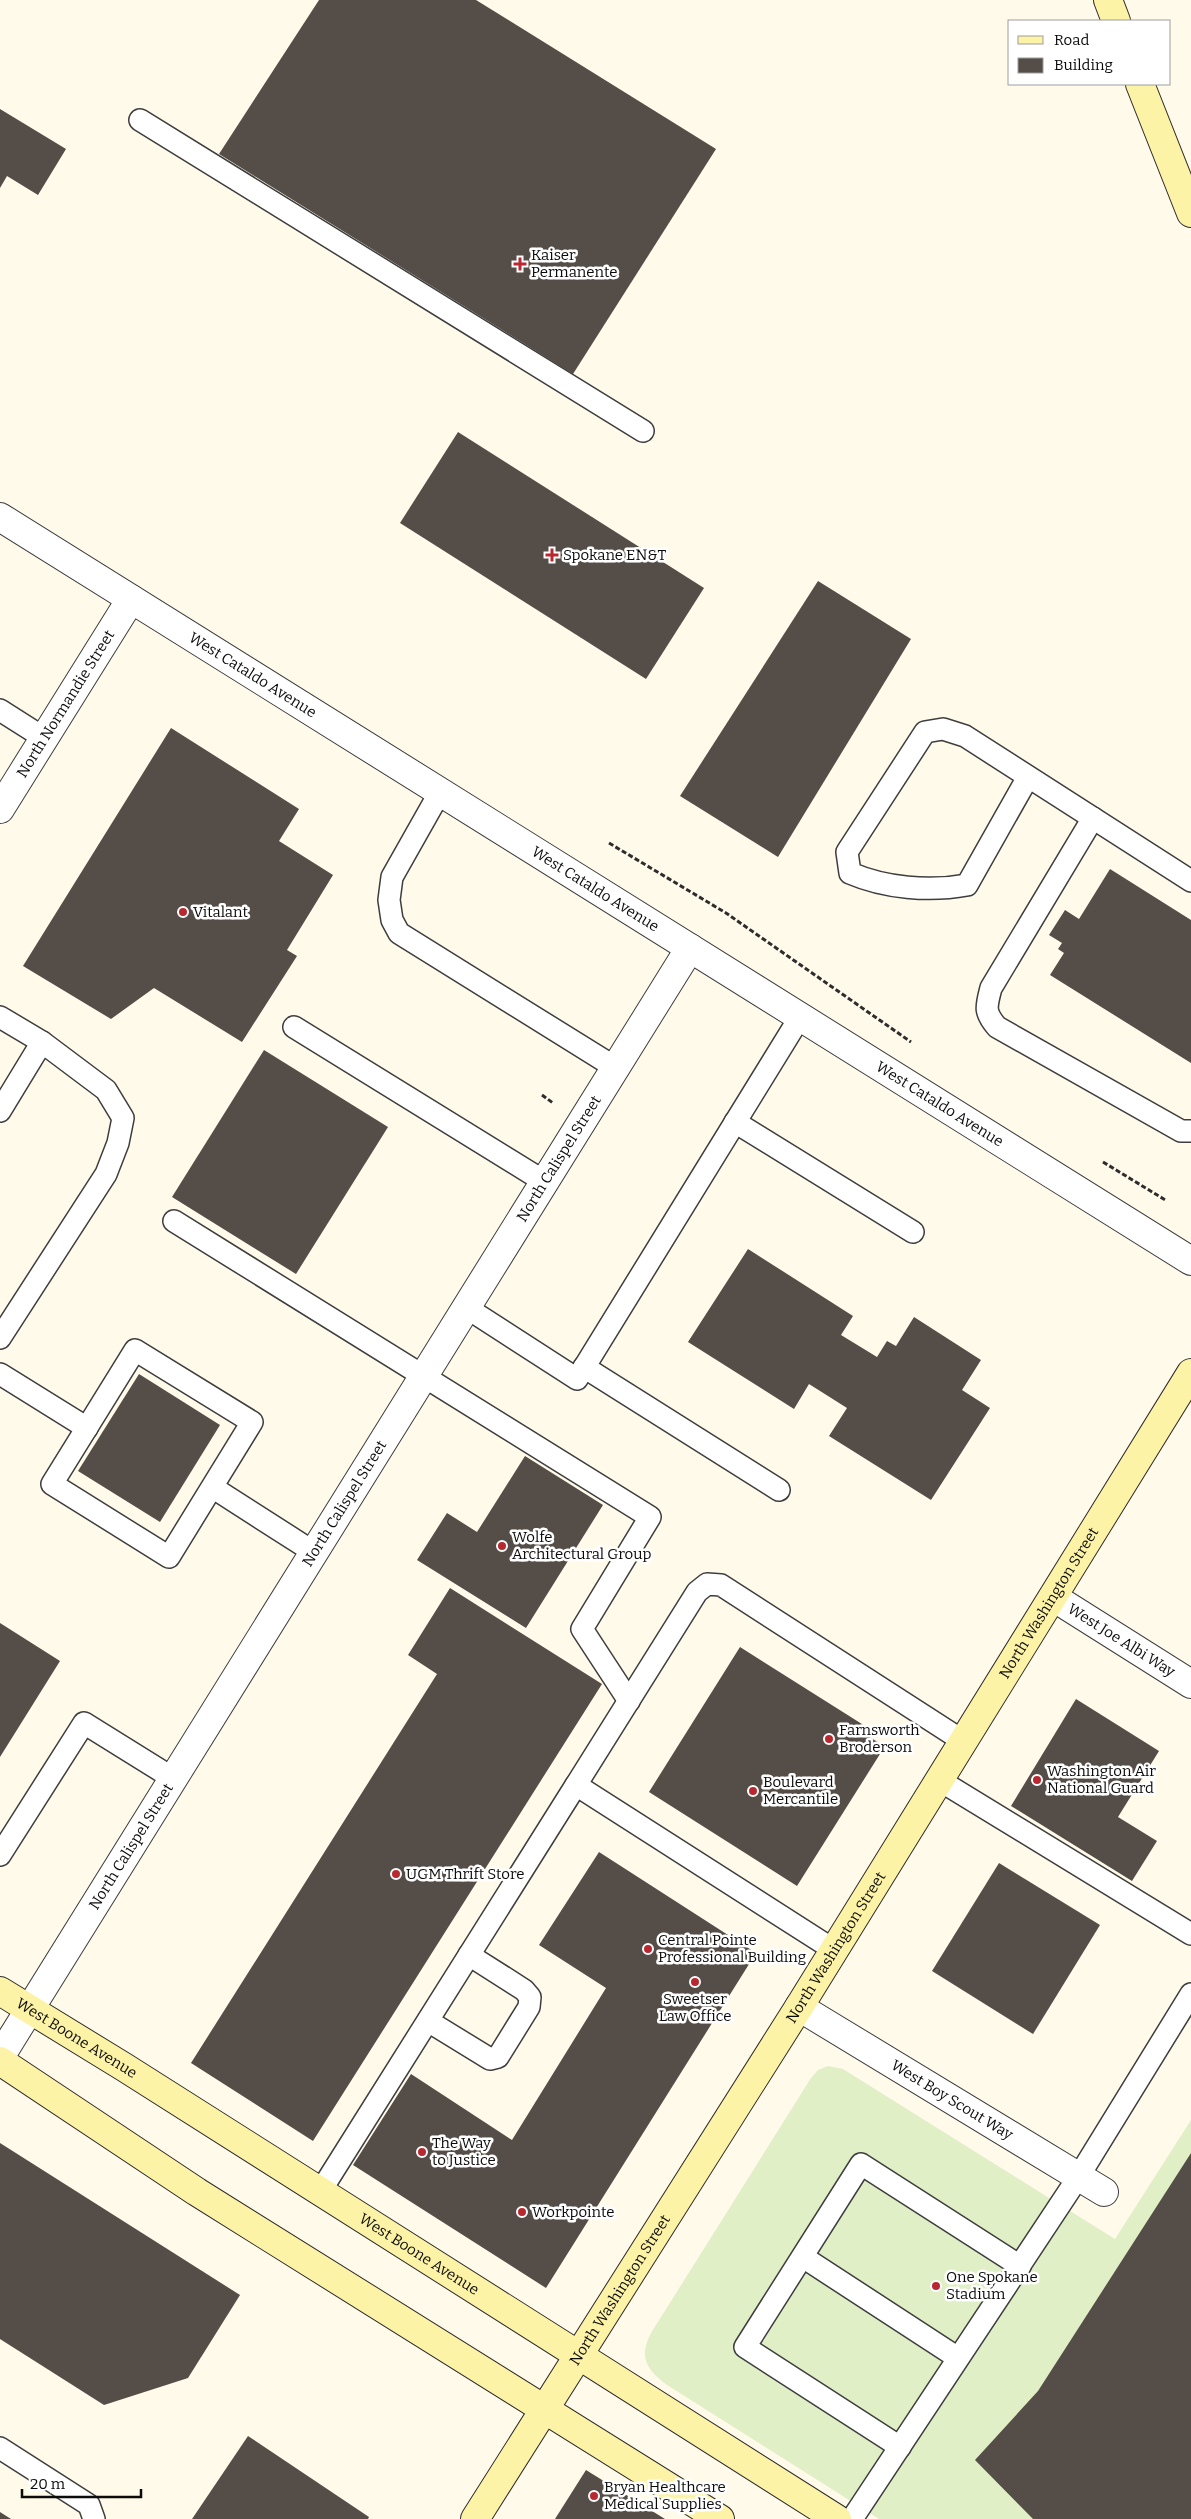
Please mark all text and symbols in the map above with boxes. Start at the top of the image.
legend [1008,20,1171,85]
text: Road [1054,31,1089,49]
text: Building [1054,56,1113,74]
place label: Kaiser Permanente [531,246,617,281]
marker: Kaiser Permanente [513,257,527,271]
place label: Spokane EN&T [563,546,667,564]
marker: Spokane EN&T [545,548,559,562]
street label: North Normandie Street [13,626,119,781]
street label: West Cataldo Avenue [186,628,320,721]
street label: West Cataldo Avenue [528,842,662,935]
place label: Vitalant [193,903,248,921]
marker: Vitalant [177,906,189,918]
street label: West Cataldo Avenue [873,1057,1007,1151]
street label: North Calispel Street [513,1092,605,1225]
street label: North Calispel Street [298,1437,391,1570]
street label: North Washington Street [995,1523,1103,1682]
place label: Wolfe Architectural Group [512,1528,651,1563]
marker: Wolfe Architectural Group [496,1540,508,1552]
street label: West Joe Albi Way [1064,1600,1179,1681]
place label: Farnsworth Broderson [839,1721,920,1756]
marker: Farnsworth Broderson [823,1733,835,1745]
place label: Washington Air National Guard [1047,1762,1156,1797]
place label: Boulevard Mercantile [763,1773,838,1808]
marker: Washington Air National Guard [1031,1774,1043,1786]
street label: North Calispel Street [85,1780,177,1913]
marker: Boulevard Mercantile [747,1785,759,1797]
place label: UGM Thrift Store [406,1865,524,1883]
marker: UGM Thrift Store [390,1868,402,1880]
street label: North Washington Street [782,1868,890,2026]
place label: Central Pointe Professional Building [658,1931,806,1966]
marker: Central Pointe Professional Building [642,1943,654,1955]
marker: Sweetser Law Office [689,1976,701,1988]
place label: Sweetser Law Office [659,1990,731,2025]
street label: West Boone Avenue [13,1994,140,2082]
street label: West Boy Scout Way [888,2056,1016,2144]
place label: The Way to Justice [432,2134,496,2169]
marker: The Way to Justice [416,2146,428,2158]
place label: Workpointe [532,2203,614,2221]
marker: Workpointe [516,2206,528,2218]
street label: West Boone Avenue [356,2210,483,2299]
street label: North Washington Street [566,2211,674,2369]
place label: One Spokane Stadium [946,2268,1038,2303]
marker: One Spokane Stadium [930,2280,942,2292]
scale bar [22,2466,141,2498]
text: 20 m [30,2475,66,2493]
place label: Bryan Healthcare Medical Supplies [604,2478,726,2513]
marker: Bryan Healthcare Medical Supplies [588,2490,600,2502]

